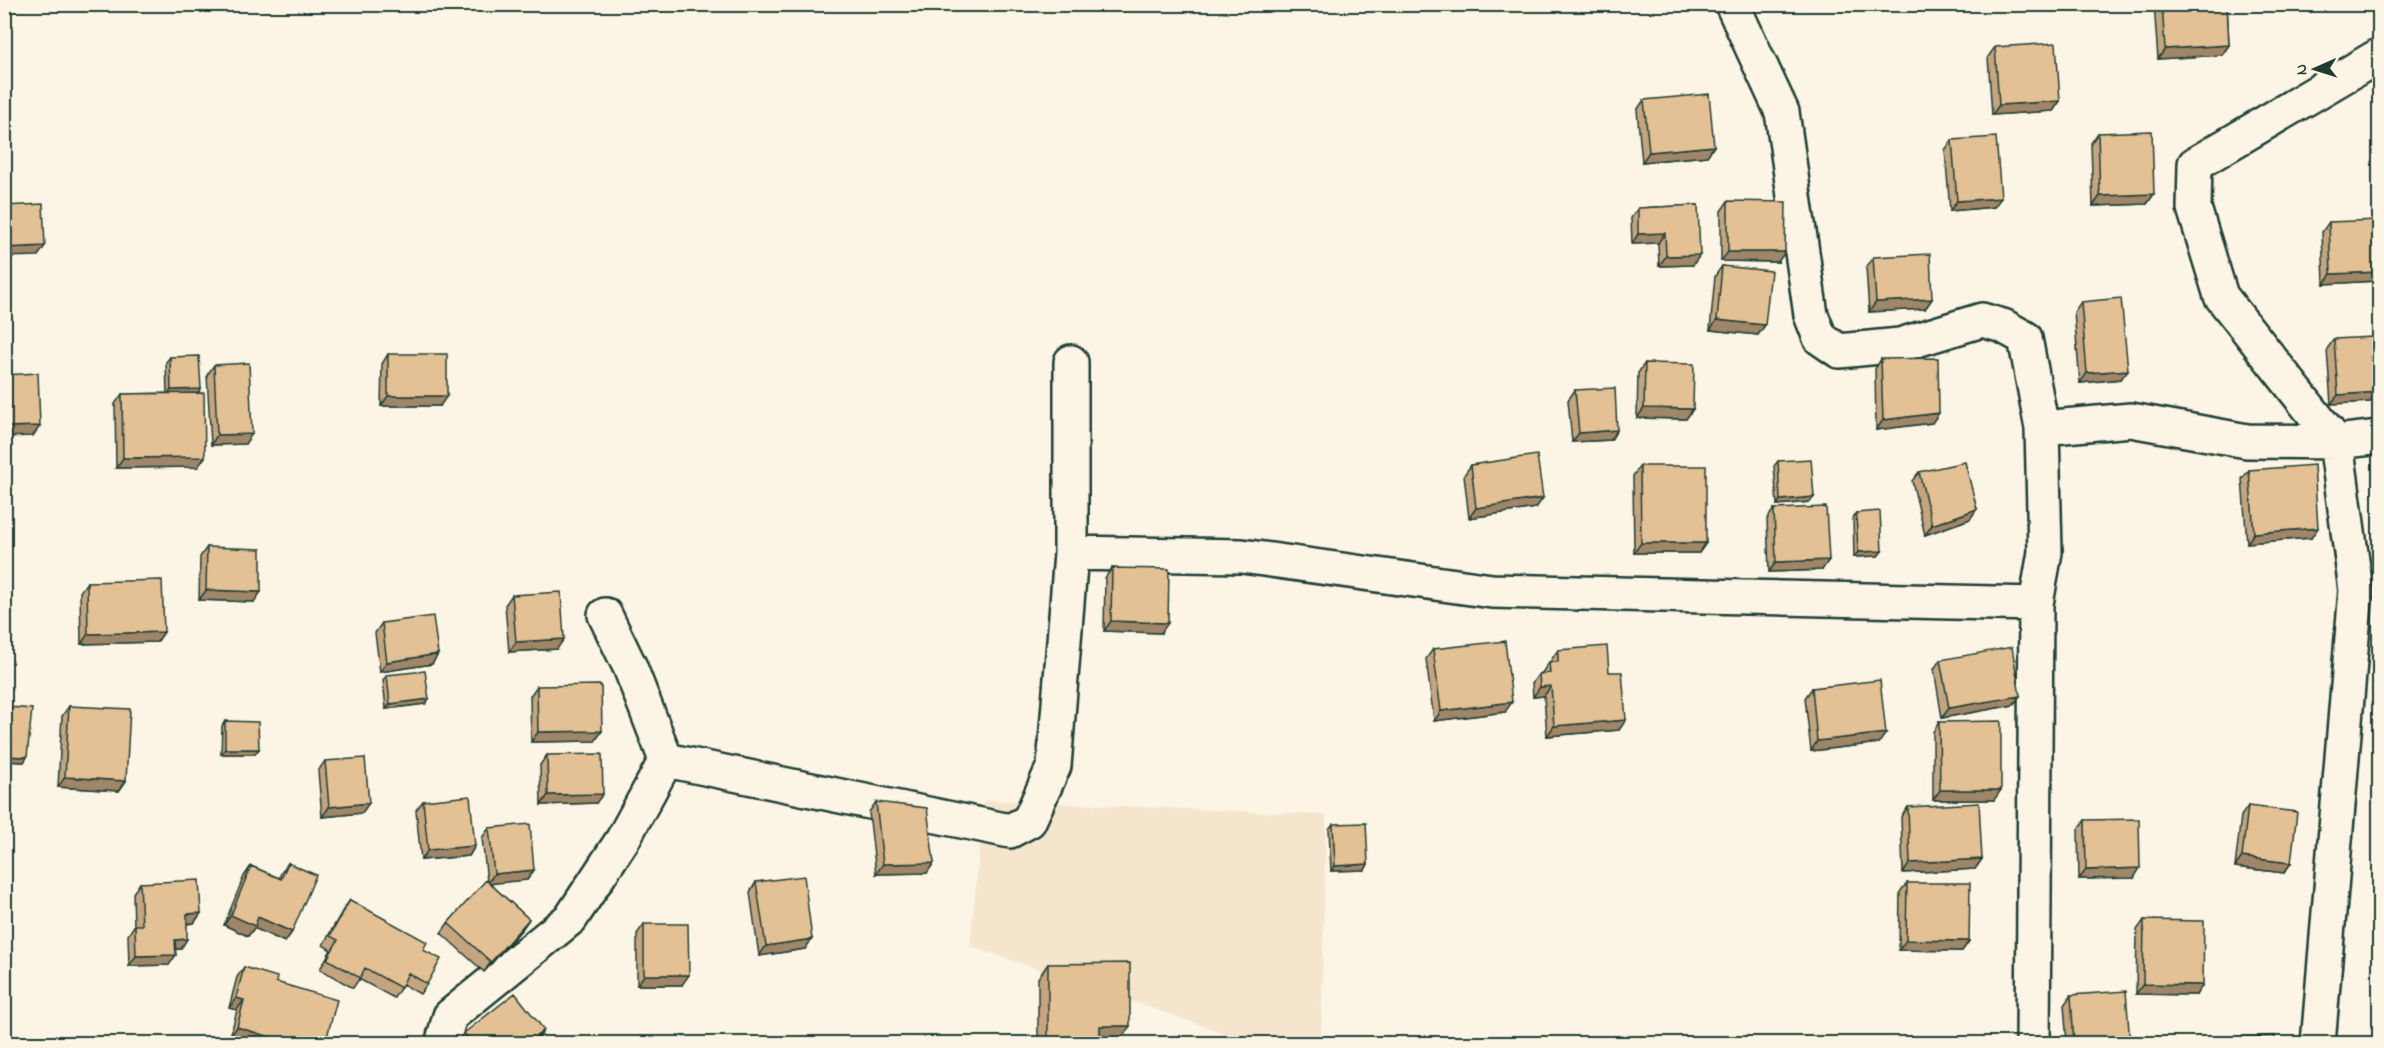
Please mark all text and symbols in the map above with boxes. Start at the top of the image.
north arrow [2285,39,2345,99]
text: N [2290,63,2314,76]

